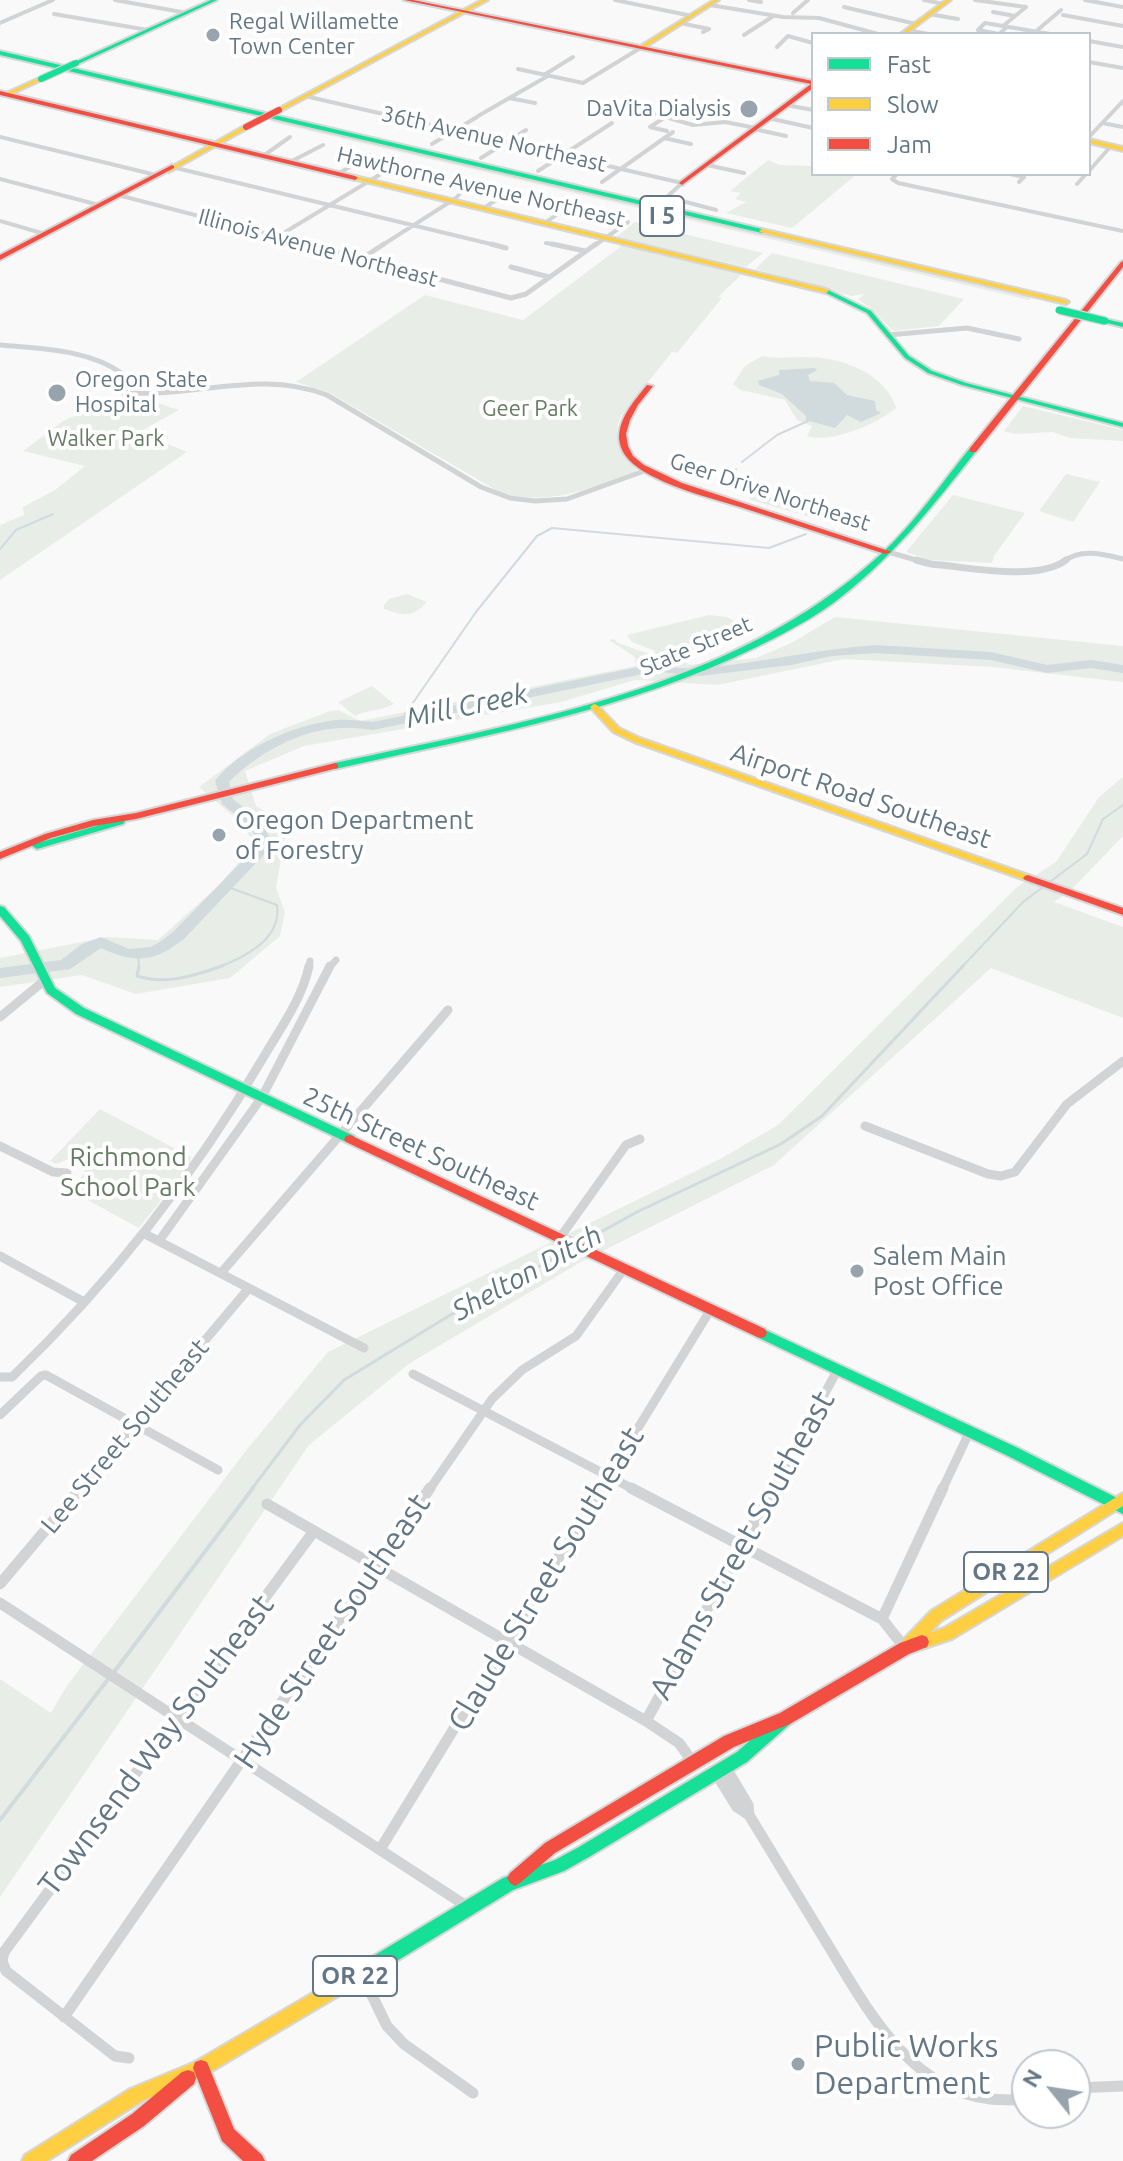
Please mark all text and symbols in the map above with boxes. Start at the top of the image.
place label: Regal Willamette Town Center [229,9,399,60]
marker: Regal Willamette Town Center [204,26,222,44]
legend [811,32,1091,176]
text: Fast [887,51,931,78]
text: Slow [887,91,939,118]
place label: DaVita Dialysis [586,96,731,122]
marker: DaVita Dialysis [738,98,760,120]
street label: 36th Avenue Northeast [379,100,609,178]
text: Jam [887,131,932,158]
street label: Hawthorne Avenue Northeast [334,141,628,233]
road number: I 5 [640,196,684,236]
street label: Illinois Avenue Northeast [195,203,441,293]
place label: Oregon State Hospital [75,367,208,418]
marker: Oregon State Hospital [46,382,68,404]
park label: Geer Park [482,396,578,422]
park label: Walker Park [48,426,164,452]
street label: Geer Drive Northeast [667,447,873,537]
street label: State Street [636,611,756,681]
water label: Mill Creek [403,677,531,735]
street label: Airport Road Southeast [727,737,995,855]
place label: Oregon Department of Forestry [235,804,474,866]
marker: Oregon Department of Forestry [210,826,228,844]
street label: 25th Street Southeast [298,1081,544,1217]
park label: Richmond School Park [60,1141,196,1202]
water label: Shelton Ditch [446,1218,608,1328]
place label: Salem Main Post Office [873,1240,1007,1302]
marker: Salem Main Post Office [848,1262,866,1280]
street label: Lee Street Southeast [35,1332,215,1540]
street label: Adams Street Southeast [641,1384,843,1706]
street label: Claude Street Southeast [440,1420,652,1738]
street label: Hyde Street Southeast [226,1486,438,1776]
road number: OR 22 [964,1552,1048,1592]
street label: Townsend Way Southeast [30,1587,282,1903]
road number: OR 22 [313,1956,397,1996]
place label: Public Works Department [814,2027,999,2102]
north arrow [1011,2049,1091,2129]
marker: Public Works Department [789,2055,807,2073]
text: N [1017,2064,1046,2091]

